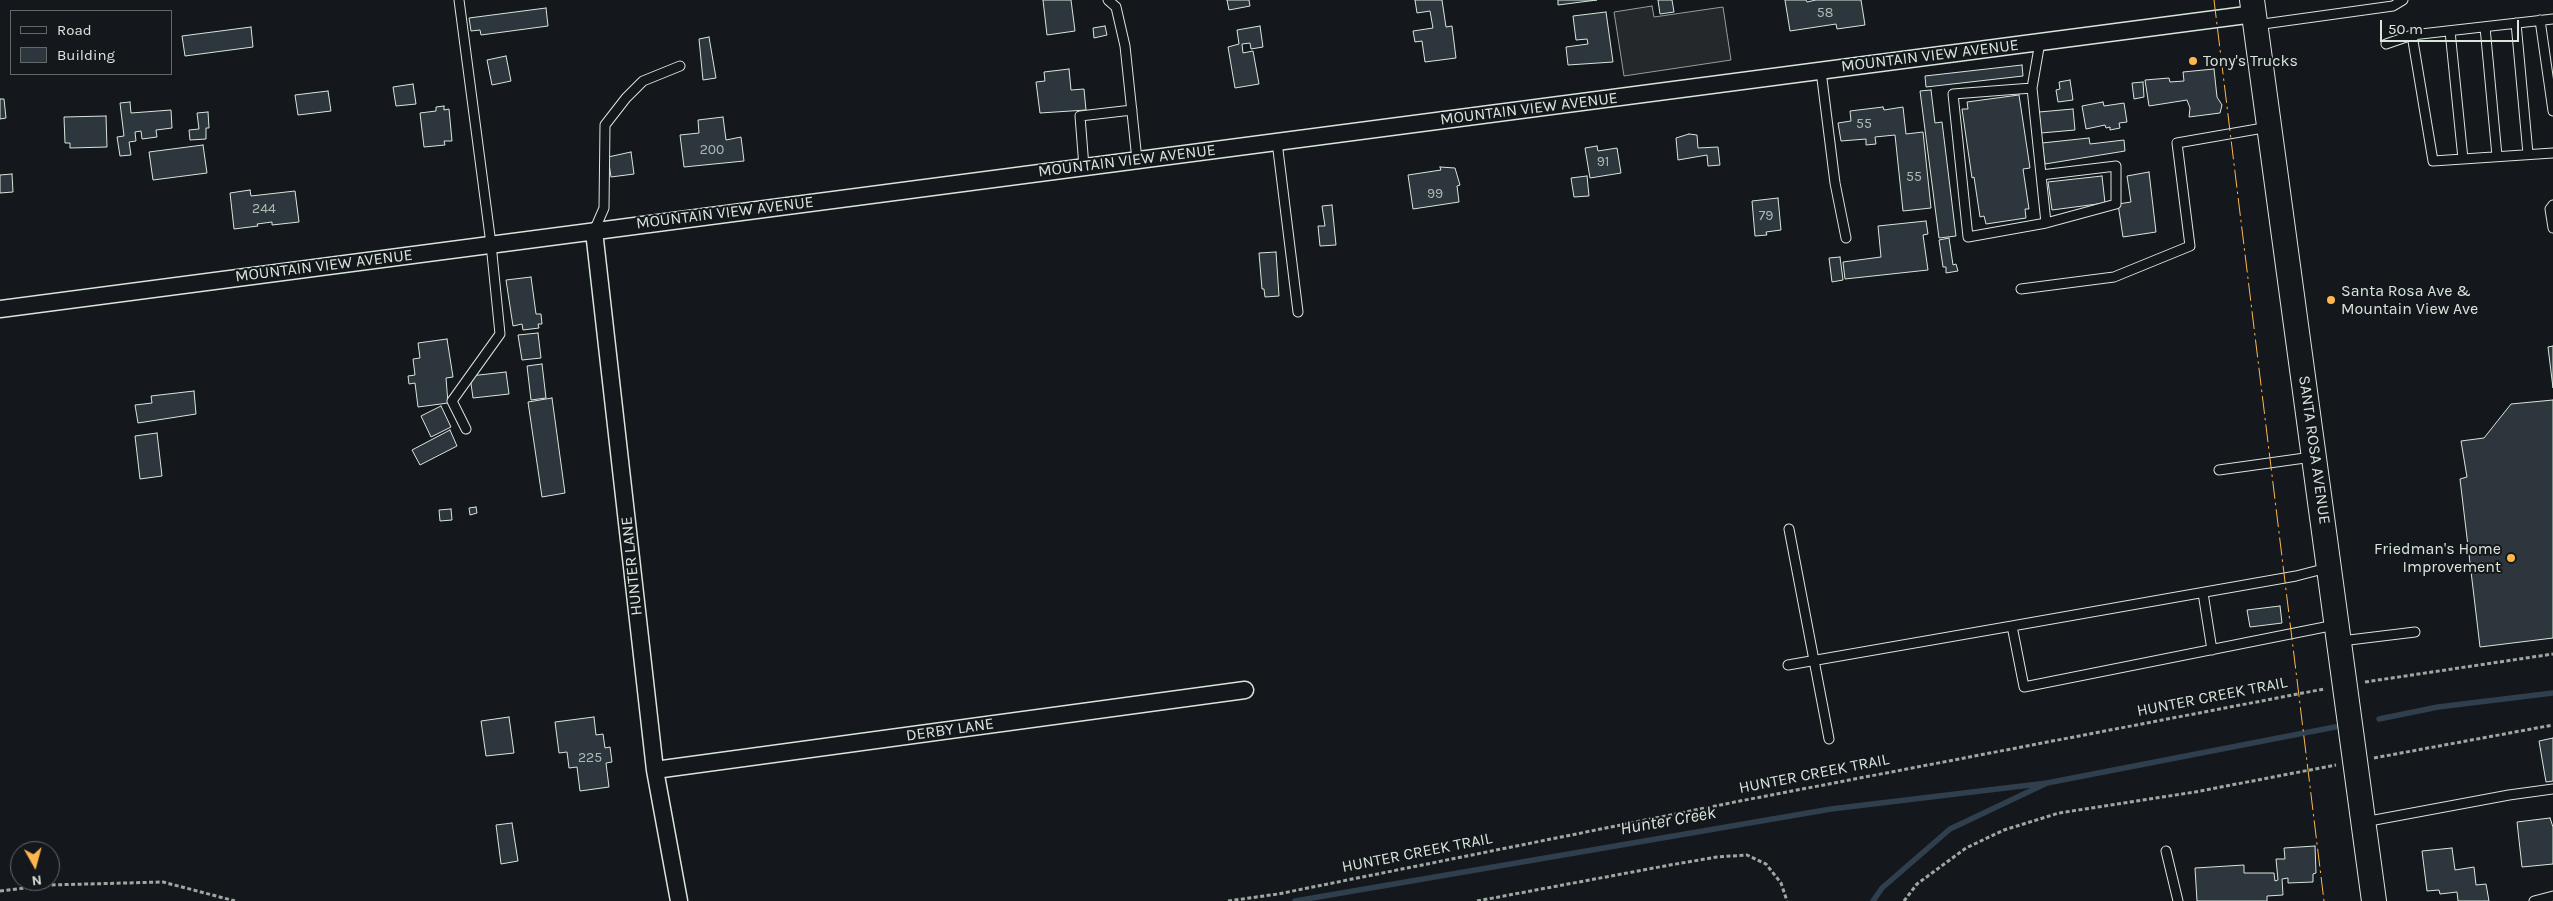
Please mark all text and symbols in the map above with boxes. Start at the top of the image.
house number: 58 [1817,5,1833,21]
legend [10,10,172,75]
scale bar [2383,10,2522,42]
text: 50 m [2388,20,2423,38]
text: Road [57,21,92,39]
street label: MOUNTAIN VIEW AVENUE [1840,36,2020,76]
text: Building [57,46,115,64]
place label: Tony's Trucks [2203,51,2298,71]
marker: Tony's Trucks [2187,55,2199,67]
street label: MOUNTAIN VIEW AVENUE [1439,89,1619,129]
house number: 55 [1856,116,1872,132]
street label: MOUNTAIN VIEW AVENUE [1037,141,1217,181]
house number: 200 [700,142,724,158]
house number: 91 [1597,154,1609,170]
house number: 55 [1906,169,1922,185]
house number: 99 [1427,186,1443,202]
street label: MOUNTAIN VIEW AVENUE [635,193,815,233]
house number: 244 [252,201,276,217]
house number: 79 [1759,208,1773,224]
street label: MOUNTAIN VIEW AVENUE [234,246,414,286]
place label: Santa Rosa Ave & Mountain View Ave [2341,281,2478,319]
marker: Santa Rosa Ave & Mountain View Ave [2325,294,2337,306]
street label: SANTA ROSA AVENUE [2294,374,2334,526]
street label: HUNTER LANE [617,516,647,616]
place label: Friedman's Home Improvement [2374,539,2501,577]
marker: Friedman's Home Improvement [2505,552,2517,564]
street label: HUNTER CREEK TRAIL [2135,673,2289,721]
street label: DERBY LANE [905,714,995,746]
house number: 225 [578,750,602,766]
street label: HUNTER CREEK TRAIL [1737,750,1891,798]
water label: Hunter Creek [1618,802,1718,840]
street label: HUNTER CREEK TRAIL [1340,829,1494,877]
north arrow [10,841,60,891]
text: N [31,871,43,889]

